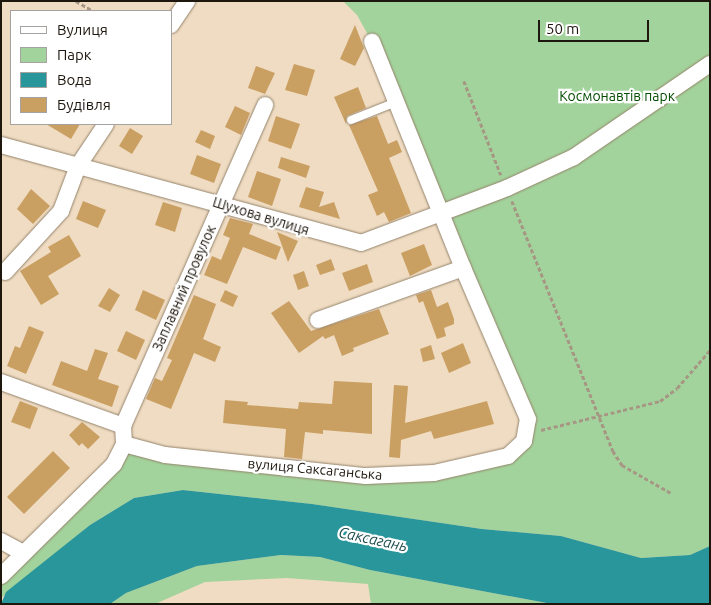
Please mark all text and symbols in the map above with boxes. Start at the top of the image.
legend [10,10,172,125]
scale bar [541,10,652,42]
text: 50 m [546,20,579,37]
text: Вулиця [57,21,108,38]
text: Парк [57,46,92,63]
text: Вода [57,71,92,88]
park label: Космонавтів парк [559,88,675,104]
text: Будівля [57,96,111,113]
street label: Шухова вулиця [211,193,311,239]
street label: Заплавний провулок [149,222,219,354]
street label: вулиця Саксаганська [247,455,383,483]
water label: Саксагань [337,523,409,555]

